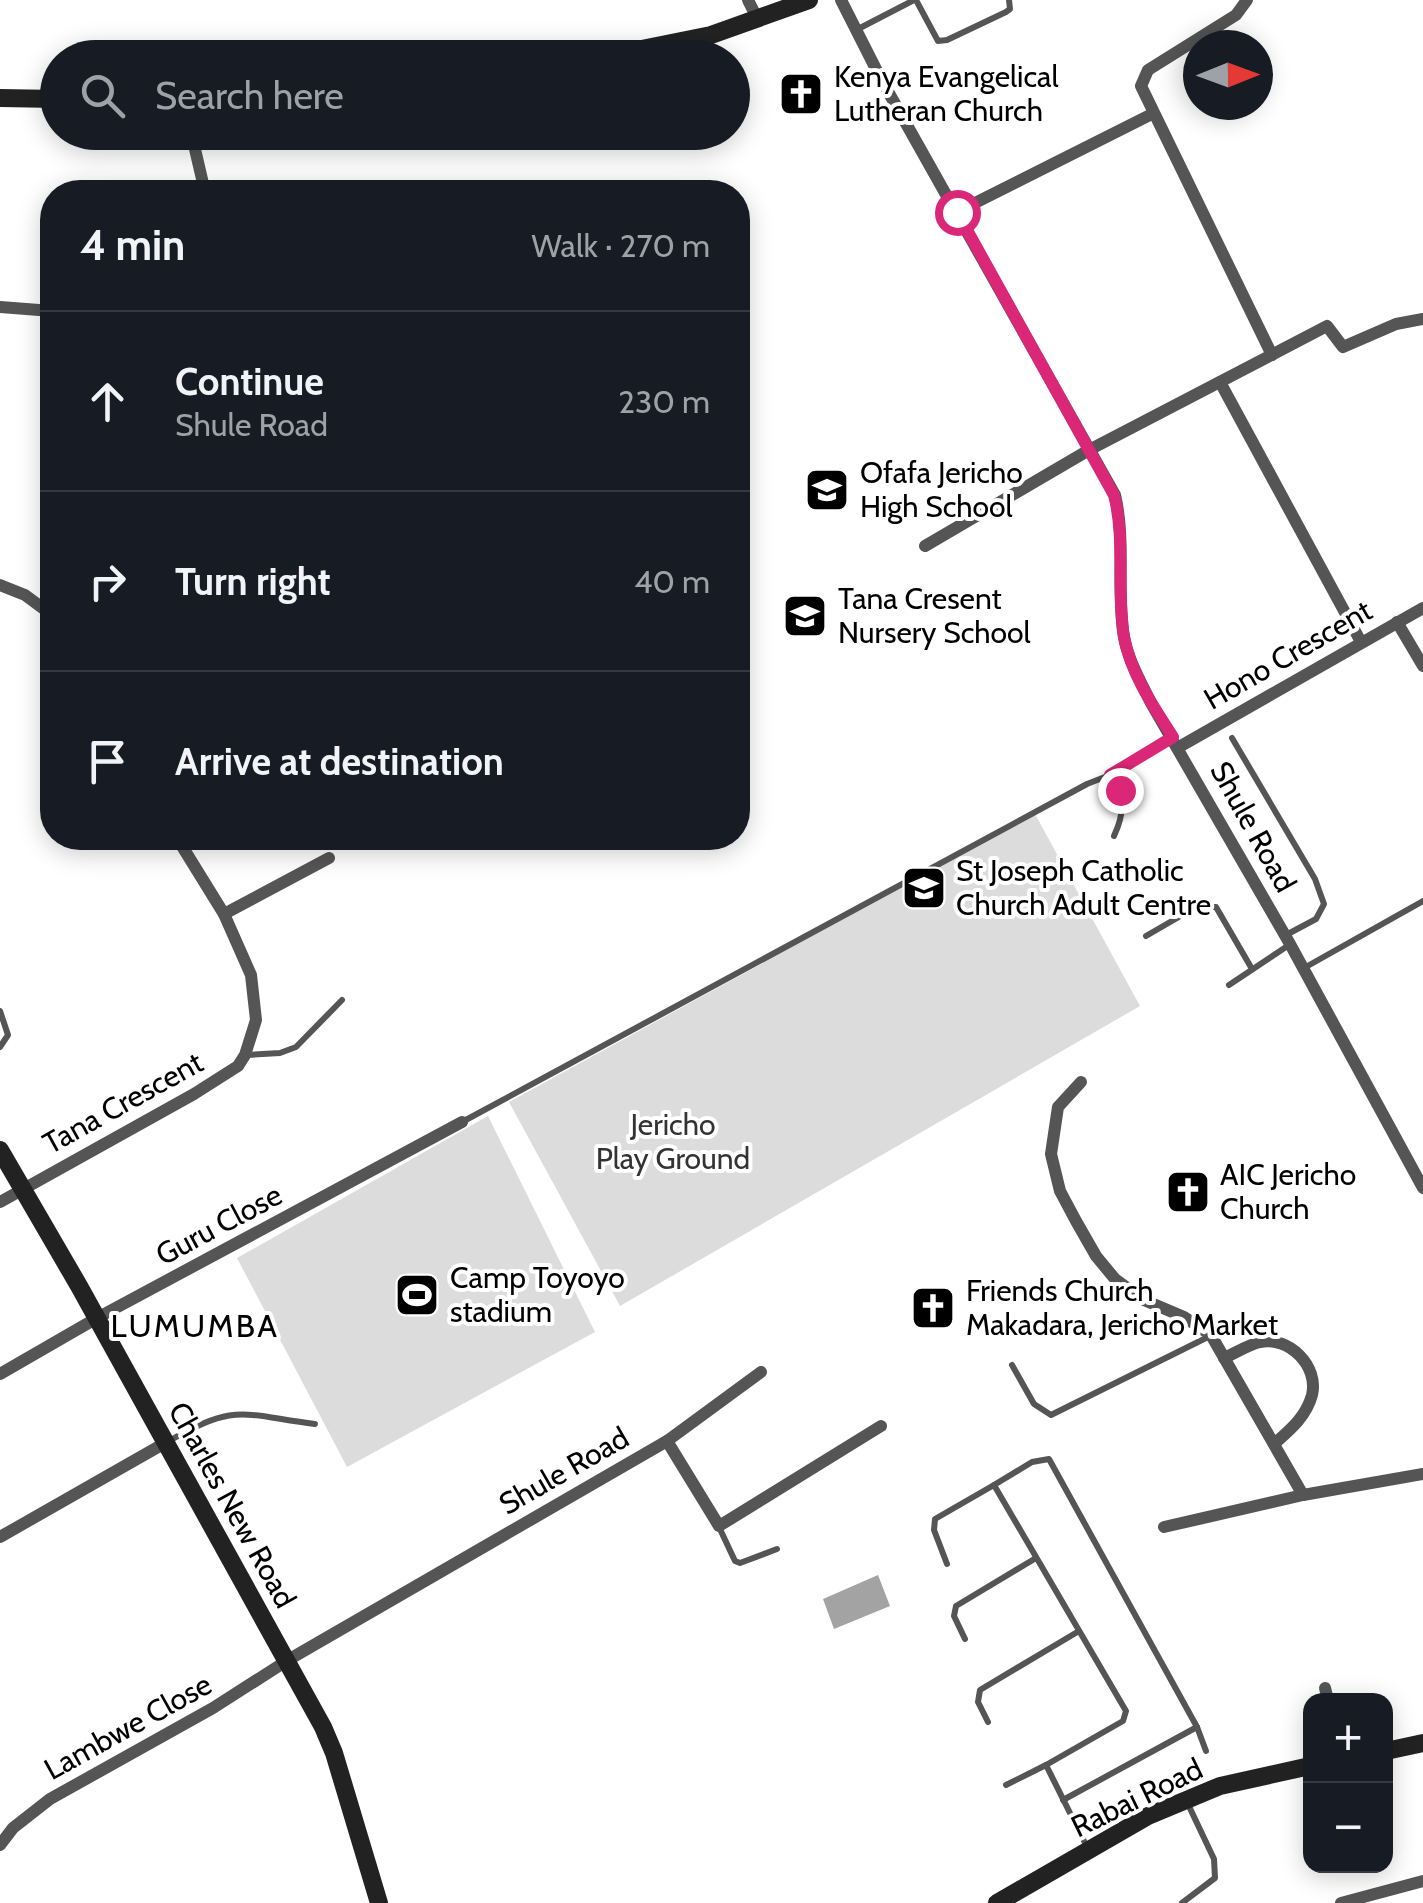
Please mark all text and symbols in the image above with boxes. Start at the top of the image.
north arrow [1183,30,1273,120]
search box [40,40,750,150]
place label: Kenya Evangelical Lutheran Church [834,58,1059,129]
icon: search [75,68,130,123]
church icon: Kenya Evangelical Lutheran Church [778,71,824,117]
text: Search here [155,72,344,119]
route start [935,190,981,236]
text: 4 min [80,219,185,271]
text: Walk · 270 m [532,226,710,265]
text: Continue [175,358,324,405]
icon: ahead [80,374,135,429]
text: 230 m [618,382,710,421]
text: Shule Road [175,405,328,444]
place label: Ofafa Jericho High School [860,454,1023,525]
school or university icon: Ofafa Jericho High School [804,467,850,513]
icon: right [80,554,135,609]
text: Turn right [175,558,331,605]
text: 40 m [634,562,710,601]
place label: Tana Cresent Nursery School [838,580,1031,651]
street label: Hono Crescent [1197,592,1378,718]
school or university icon: Tana Cresent Nursery School [782,593,828,639]
icon: arrive [80,734,135,789]
text: Arrive at destination [175,738,504,785]
street label: Shule Road [1202,755,1304,898]
route end [1098,768,1144,814]
place label: St Joseph Catholic Church Adult Centre [956,852,1211,923]
school or university icon: St Joseph Catholic Church Adult Centre [901,865,947,911]
street label: Tana Crescent [36,1043,209,1162]
park label: Jericho Play Ground [596,1106,750,1177]
place label: AIC Jericho Church [1220,1156,1356,1227]
church icon: AIC Jericho Church [1165,1169,1211,1215]
street label: Guru Close [149,1176,288,1273]
place label: Camp Toyoyo stadium [450,1259,625,1330]
sports icon: Camp Toyoyo stadium [394,1272,440,1318]
place label: Friends Church Makadara, Jericho Market [966,1272,1278,1343]
church icon: Friends Church Makadara, Jericho Market [910,1285,956,1331]
district label: LUMUMBA [110,1306,280,1345]
street label: Charles New Road [161,1395,304,1614]
street label: Shule Road [492,1419,635,1522]
street label: Lambwe Close [38,1665,218,1788]
map controls [1303,1693,1393,1873]
button: + [1303,1693,1393,1783]
street label: Rabai Road [1065,1750,1209,1845]
button: − [1303,1783,1393,1873]

